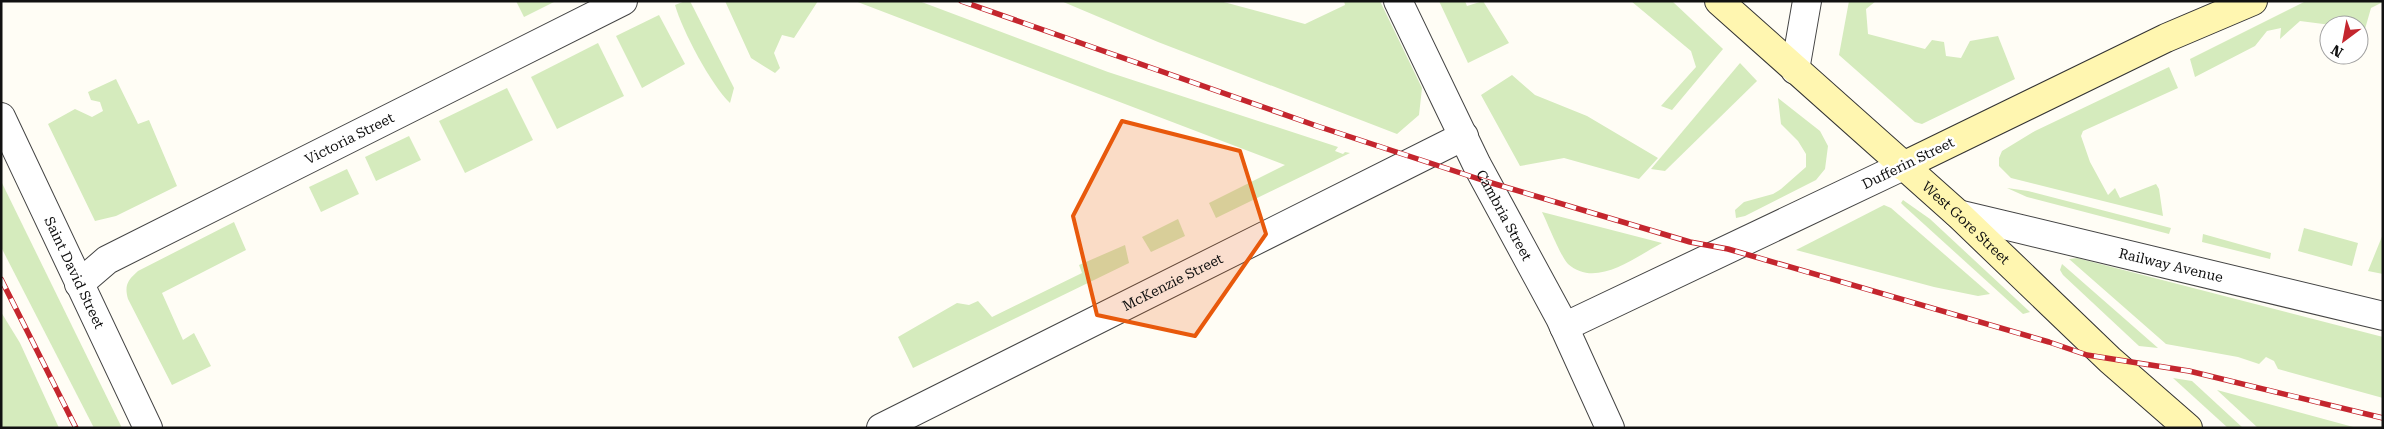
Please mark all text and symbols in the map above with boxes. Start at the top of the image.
north arrow [2319,15,2369,65]
text: N [2328,41,2346,61]
street label: Victoria Street [302,109,396,167]
street label: Dufferin Street [1859,134,1957,192]
street label: Cambria Street [1473,167,1535,263]
street label: West Gore Street [1919,178,2013,267]
street label: Saint David Street [41,214,108,331]
street label: Railway Avenue [2117,245,2225,285]
street label: McKenzie Street [1120,250,1225,314]

